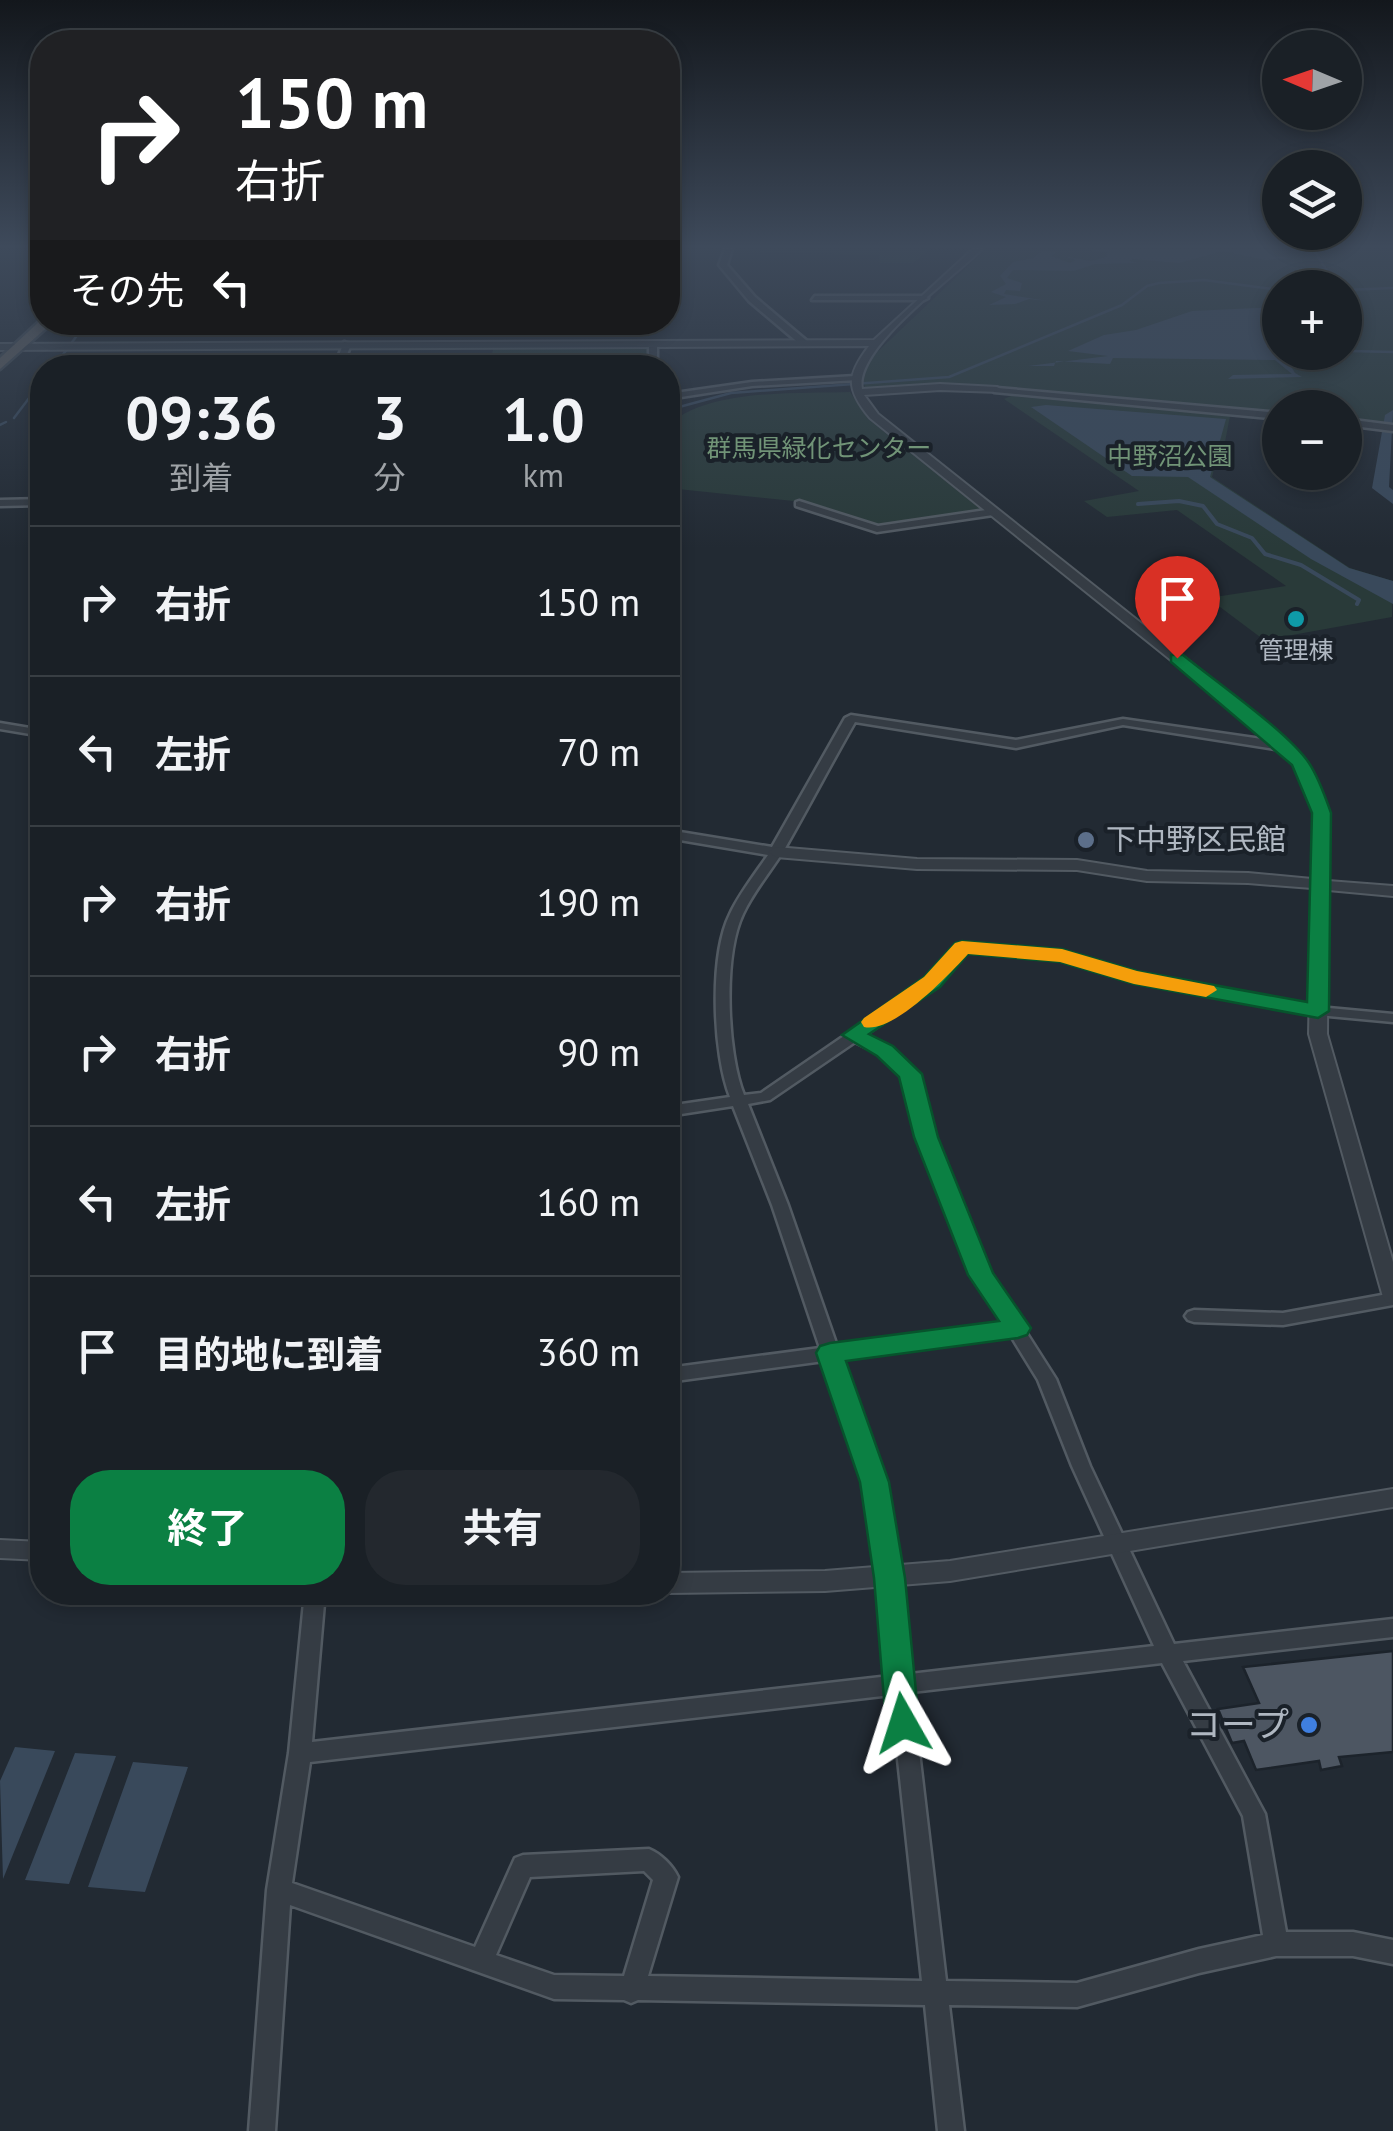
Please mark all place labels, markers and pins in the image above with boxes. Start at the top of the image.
pin [1135,556,1220,659]
marker: 管理棟 [1285,608,1307,630]
place label: 管理棟 [1258,634,1334,666]
place label: 下中野区民館 [1106,819,1286,858]
marker: 下中野区民館 [1075,829,1097,851]
place label: コープ [1186,1701,1289,1747]
marker: コープ [1298,1714,1320,1736]

